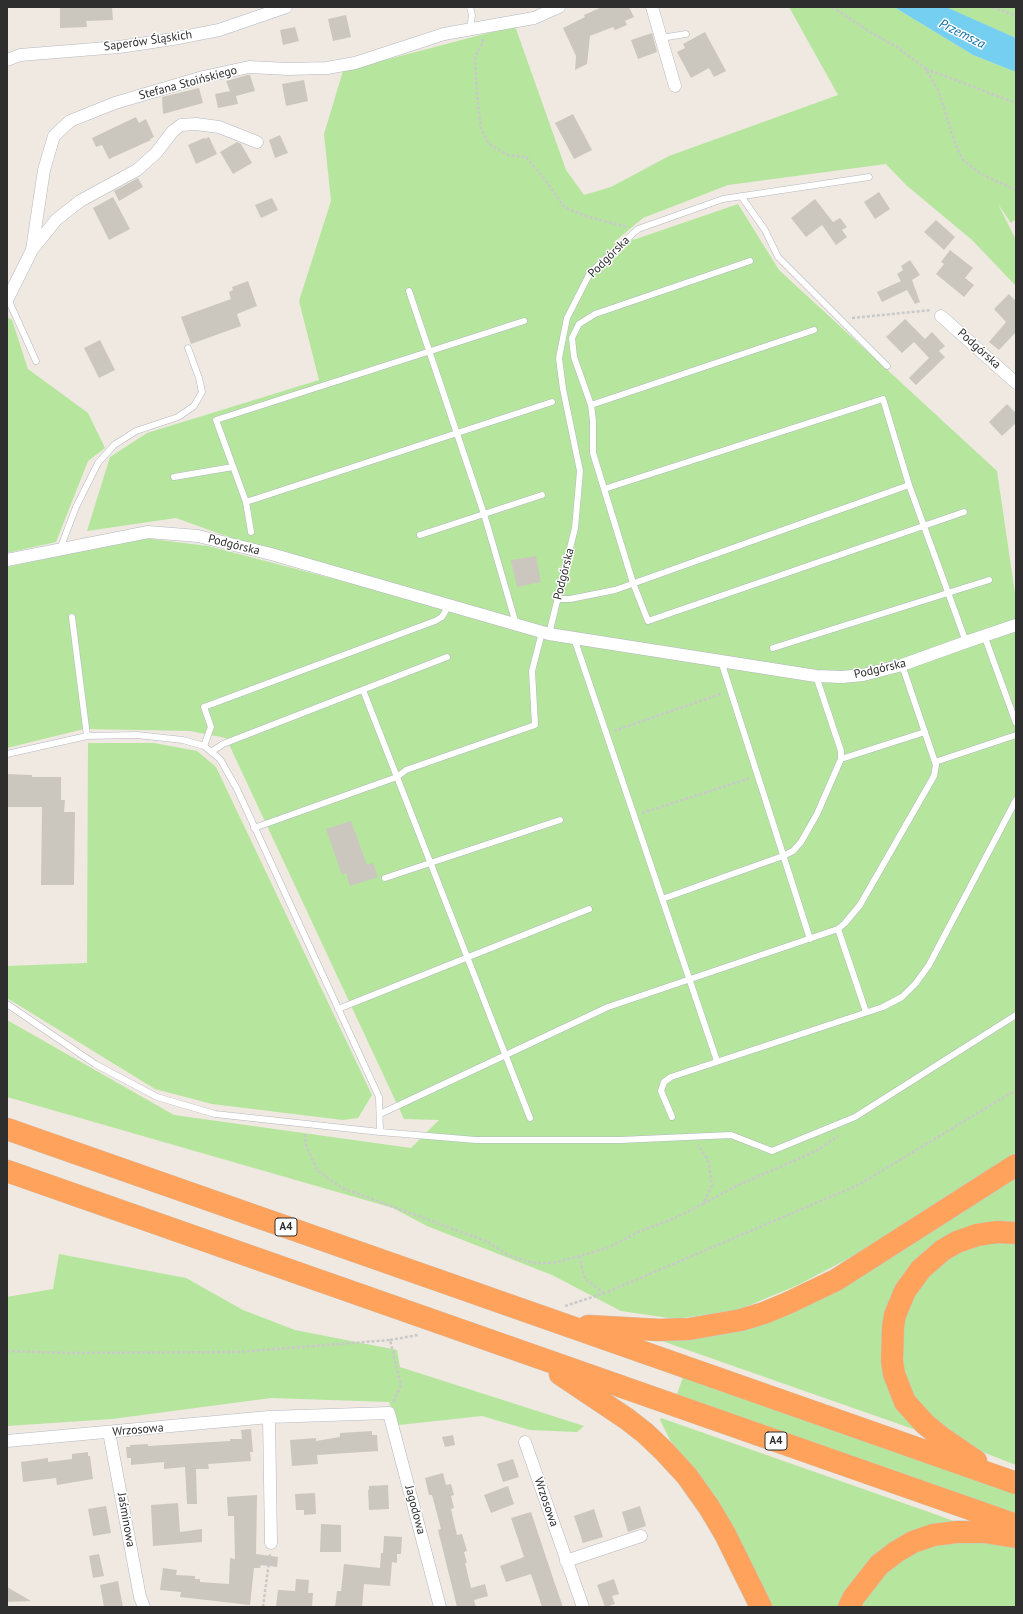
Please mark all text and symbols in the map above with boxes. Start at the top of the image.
water label: Przemsza [936,16,988,52]
street label: Saperów Śląskich [103,28,193,54]
street label: Stefana Stoińskiego [137,63,239,103]
street label: Podgórska [585,233,633,281]
street label: Podgórska [955,326,1003,372]
street label: Podgórska [207,532,261,558]
street label: Podgórska [551,547,577,601]
street label: Podgórska [853,656,907,682]
road number: A4 [275,1218,297,1236]
street label: Wrzosowa [112,1421,164,1439]
road number: A4 [765,1432,787,1450]
street label: Wrzosowa [531,1475,561,1529]
street label: Jagodowa [402,1484,428,1536]
street label: Jaśminowa [114,1492,138,1548]

